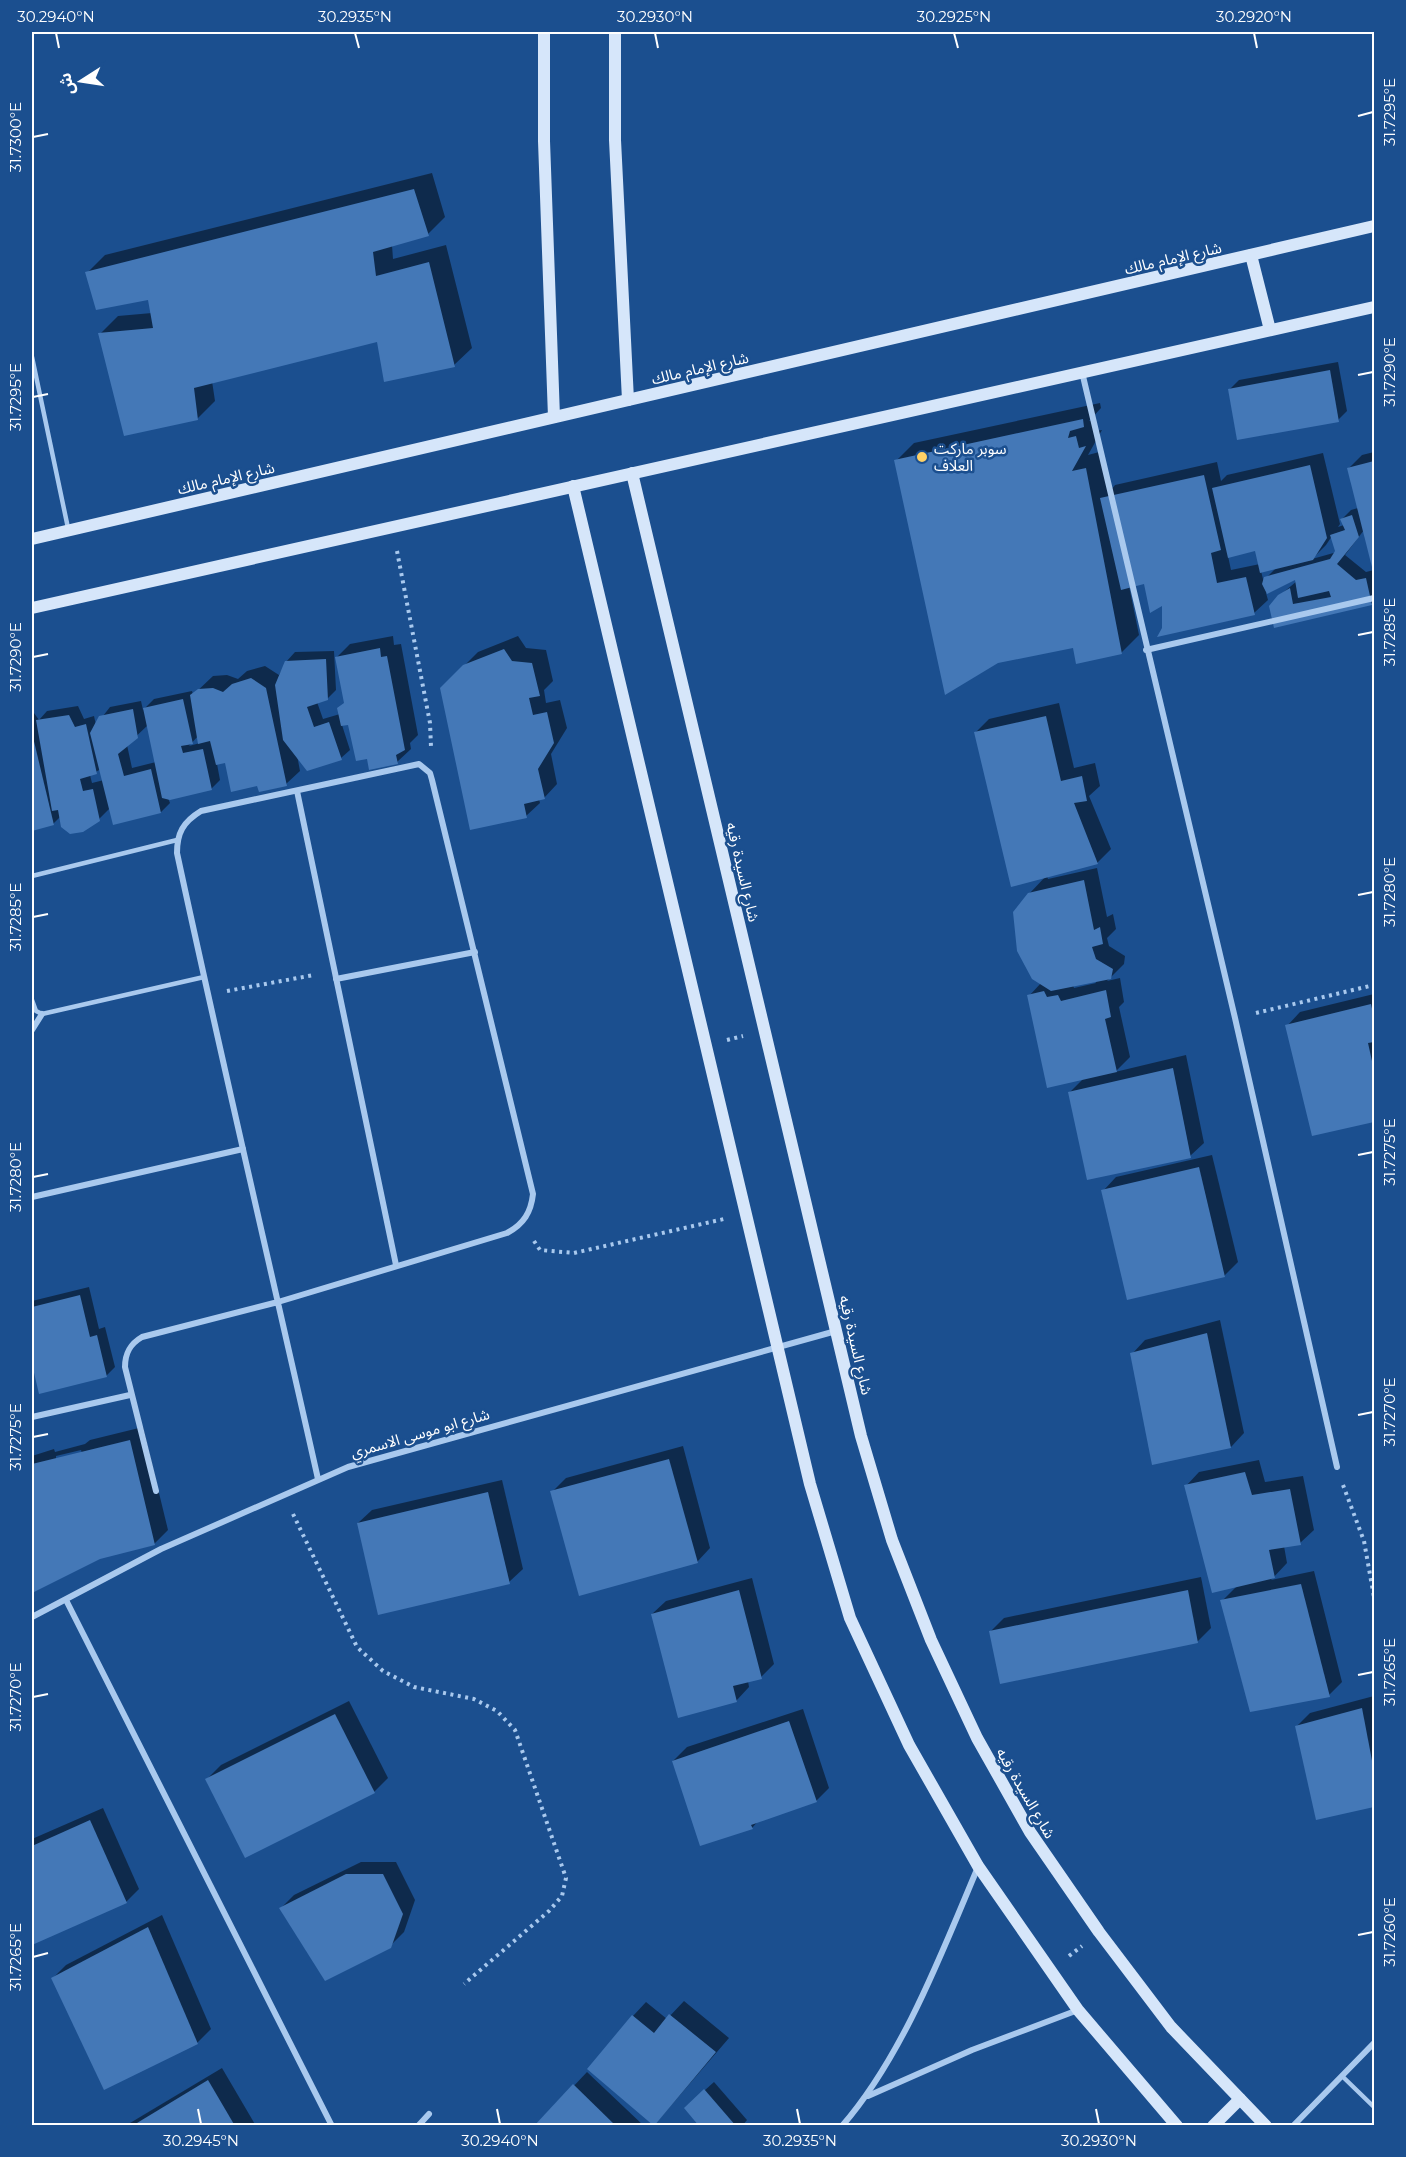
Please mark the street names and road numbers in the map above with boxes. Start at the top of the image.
street label: شارع الإمام مالك [1123,238,1224,281]
street label: شارع الإمام مالك [650,348,751,391]
street label: شارع الإمام مالك [176,458,277,501]
street label: شارع السيدة رقيه [719,820,764,925]
street label: شارع السيدة رقيه [832,1293,877,1398]
street label: شارع ابو موسى الاسمري [348,1404,493,1465]
street label: شارع السيدة رقيه [990,1744,1060,1843]

